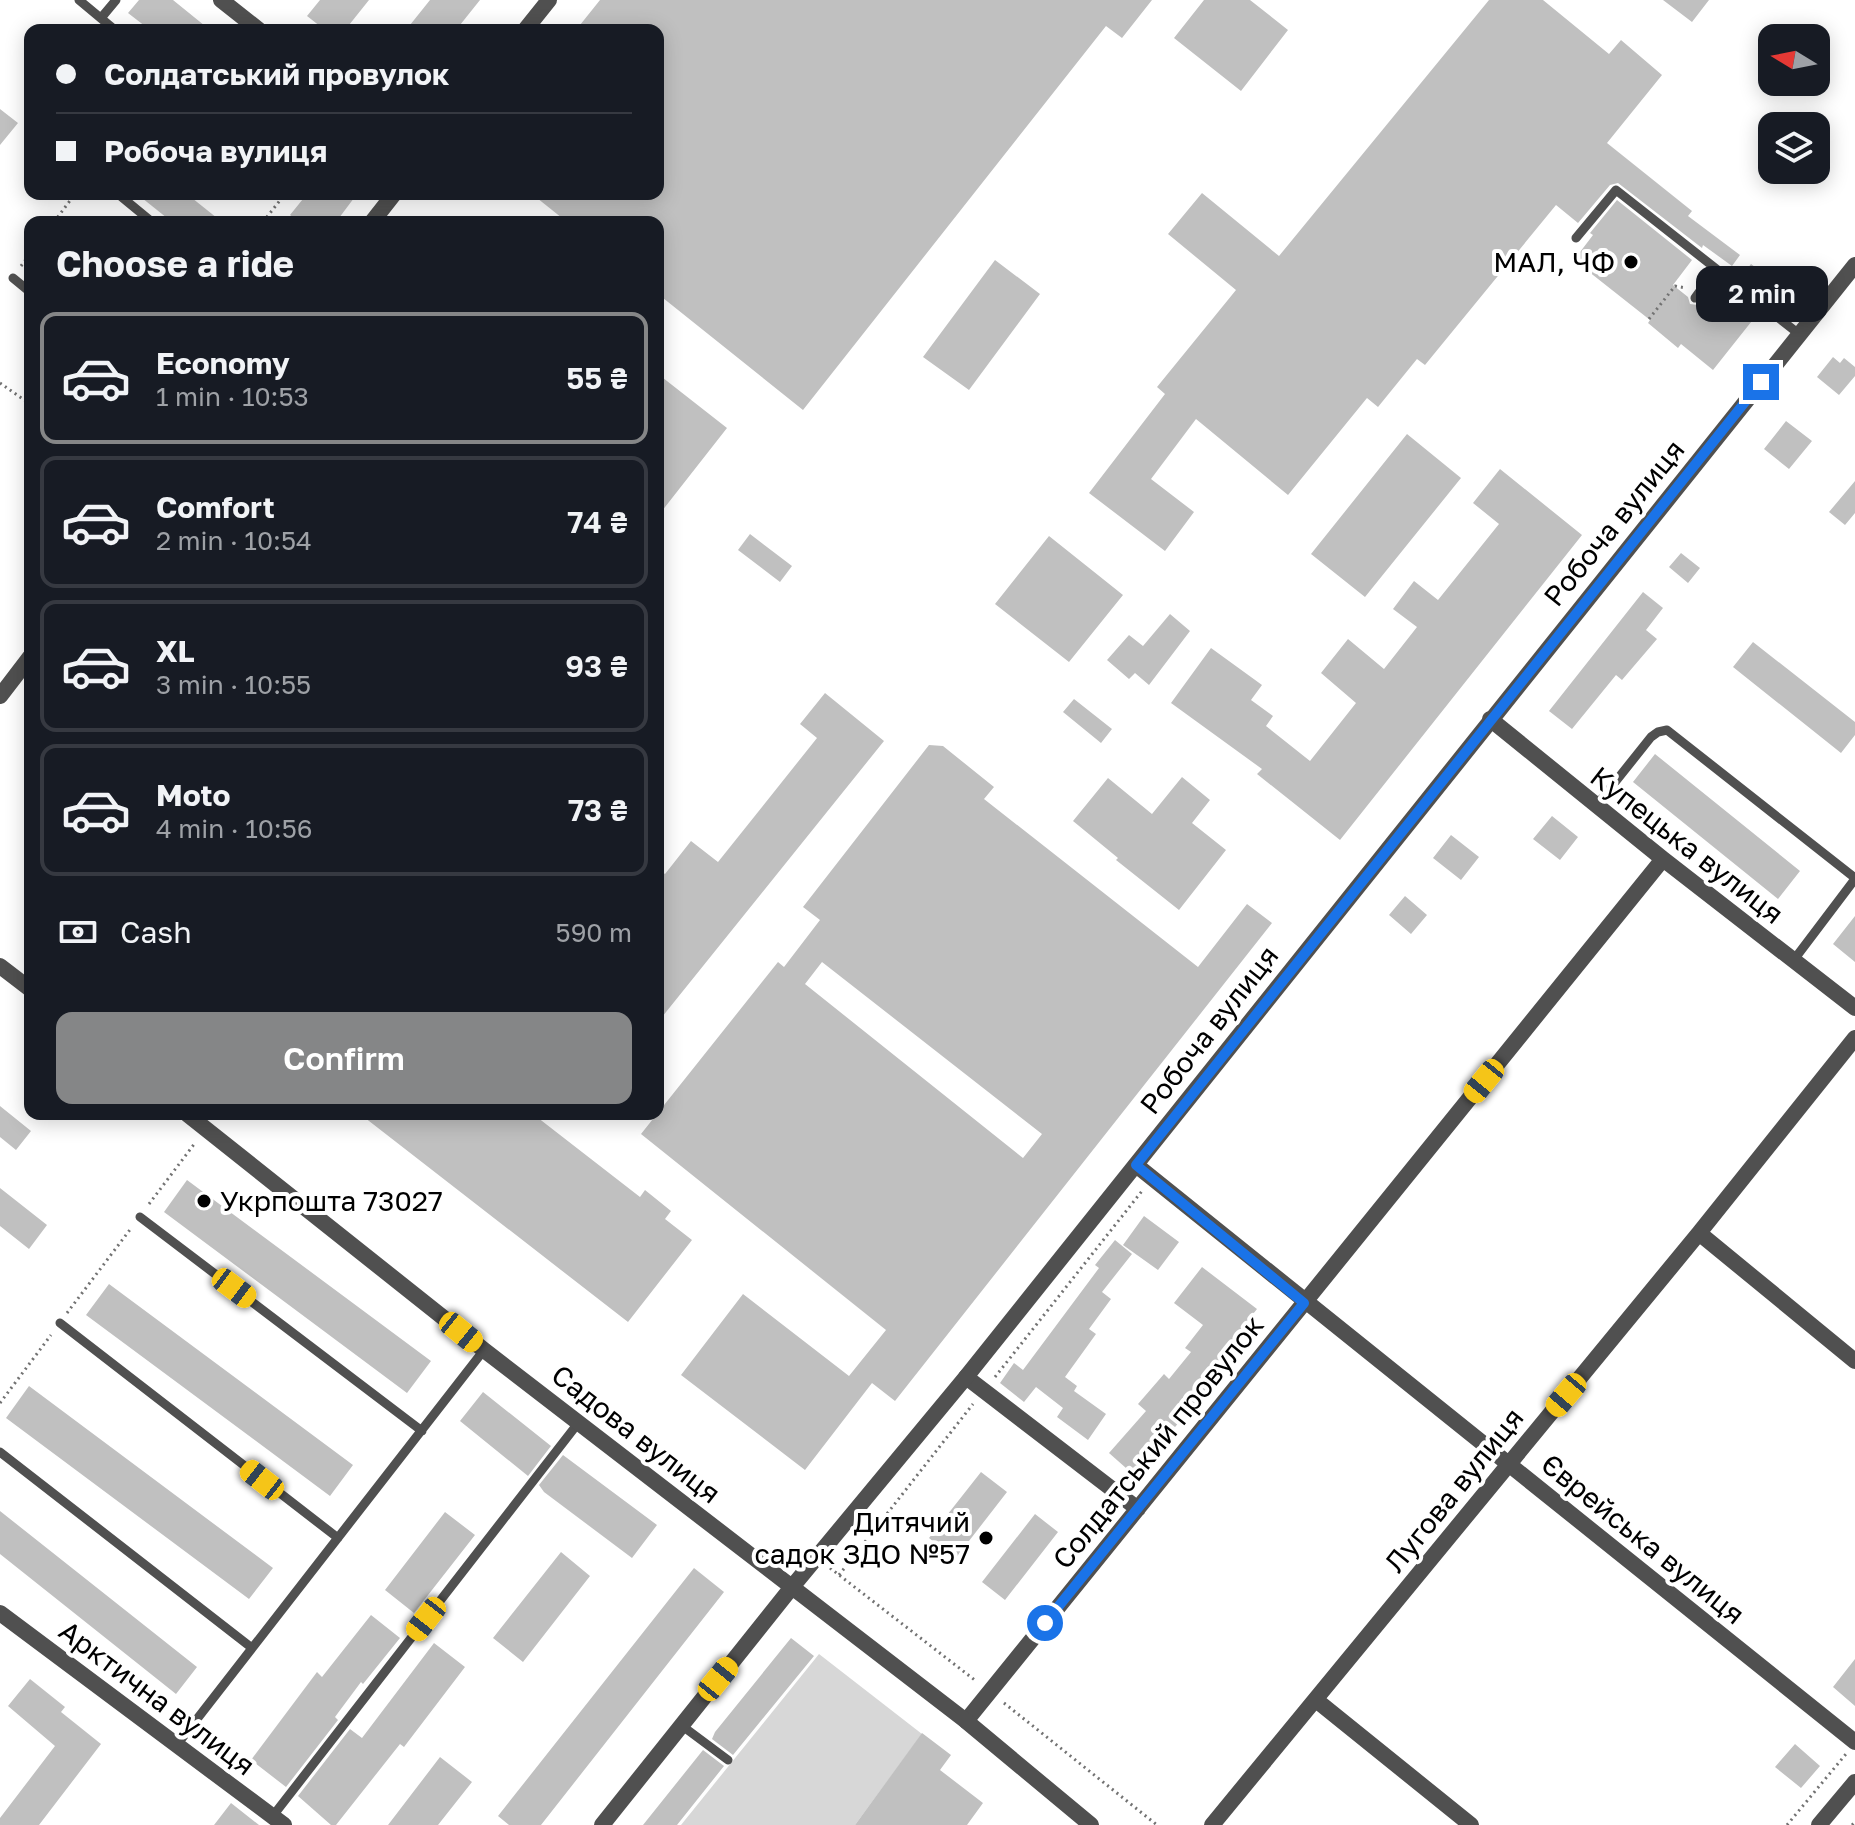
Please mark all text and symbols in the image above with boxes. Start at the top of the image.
north arrow [1758,24,1830,96]
map controls [1758,24,1830,184]
text: Солдатський провулок [104,56,449,92]
button: layers [1758,112,1830,184]
text: Робоча вулиця [104,133,327,169]
text: Choose a ride [56,242,294,285]
place label: МАЛ, ЧФ [1493,245,1615,278]
marker: МАЛ, ЧФ [1622,253,1640,271]
callout: 2 min [1695,266,1827,322]
text: 2 min [1728,278,1796,309]
icon: car [60,342,132,414]
text: Economy [156,345,290,381]
text: 55 ₴ [566,360,628,396]
route end [1743,364,1779,400]
text: 1 min · 10:53 [156,381,309,412]
street label: Робоча вулиця [1537,433,1691,612]
icon: car [60,486,132,558]
text: Comfort [156,489,275,525]
text: 74 ₴ [567,504,628,540]
text: 2 min · 10:54 [156,525,312,556]
icon: car [60,630,132,702]
text: XL [156,633,195,669]
text: 93 ₴ [565,648,628,684]
text: 3 min · 10:55 [156,669,311,700]
street label: Купецька вулиця [1584,759,1790,930]
icon: car [60,774,132,846]
text: Moto [156,777,231,813]
text: 73 ₴ [568,792,628,828]
text: 4 min · 10:56 [156,813,312,844]
icon: cash [56,910,100,954]
text: Cash [120,914,192,950]
text: 590 m [556,917,632,948]
street label: Робоча вулиця [1133,939,1284,1120]
button: Confirm [56,1012,632,1104]
car [1460,1055,1508,1107]
place label: Укрпошта 73027 [220,1184,443,1217]
marker: Укрпошта 73027 [195,1192,213,1210]
car [208,1264,260,1312]
car [435,1308,487,1356]
street label: Солдатський провулок [1045,1309,1270,1575]
street label: Садова вулиця [546,1358,727,1510]
car [1541,1369,1591,1421]
street label: Лугова вулиця [1377,1401,1530,1578]
street label: Єврейська вулиця [1535,1447,1751,1631]
car [236,1456,288,1504]
place label: Дитячий садок ЗДО №57 [755,1505,970,1570]
marker: Дитячий садок ЗДО №57 [977,1529,995,1547]
car [402,1593,450,1645]
route start [1027,1605,1063,1641]
street label: Арктична вулиця [53,1613,261,1782]
car [694,1653,742,1705]

